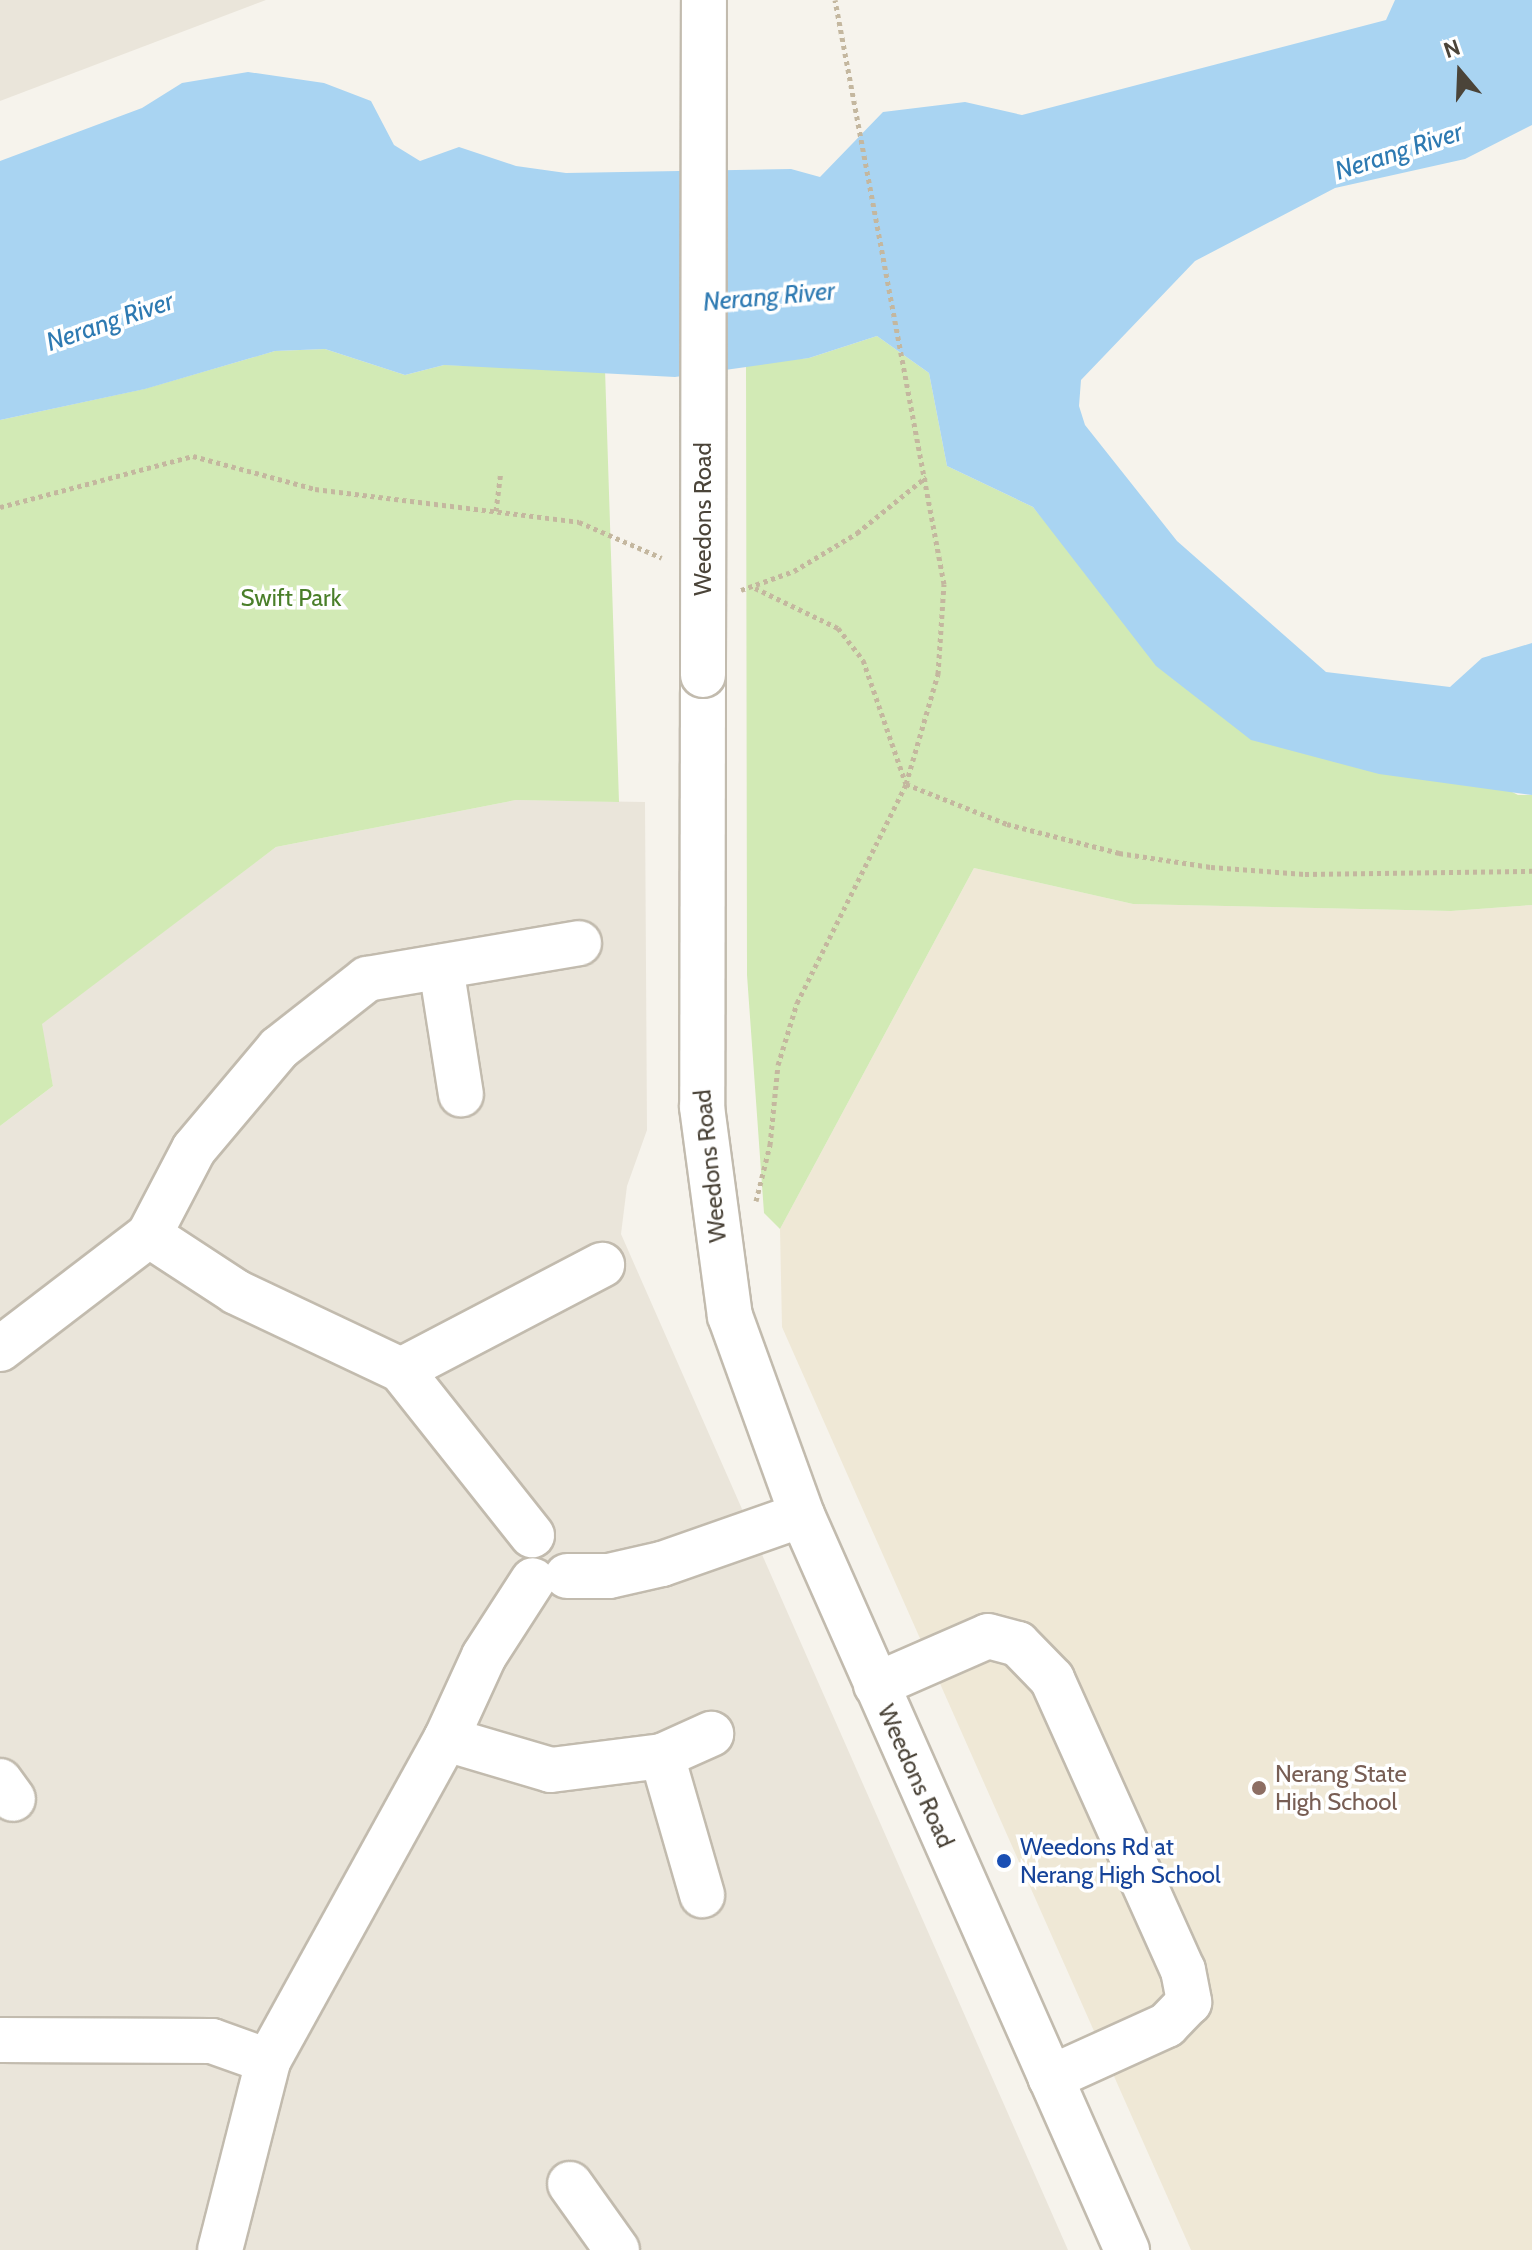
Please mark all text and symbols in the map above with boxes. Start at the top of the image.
north arrow [1420,32,1500,112]
text: N [1440,34,1464,64]
water label: Nerang River [1331,117,1467,187]
water label: Nerang River [702,276,836,318]
water label: Nerang River [42,286,178,358]
street label: Weedons Road [689,442,717,596]
park label: Swift Park [241,584,341,612]
street label: Weedons Road [688,1088,732,1244]
street label: Weedons Road [872,1700,960,1852]
place label: Nerang State High School [1275,1760,1407,1816]
marker: Nerang State High School [1250,1779,1268,1797]
place label: Weedons Rd at Nerang High School [1020,1833,1221,1889]
marker: Weedons Rd at Nerang High School [995,1852,1013,1870]

